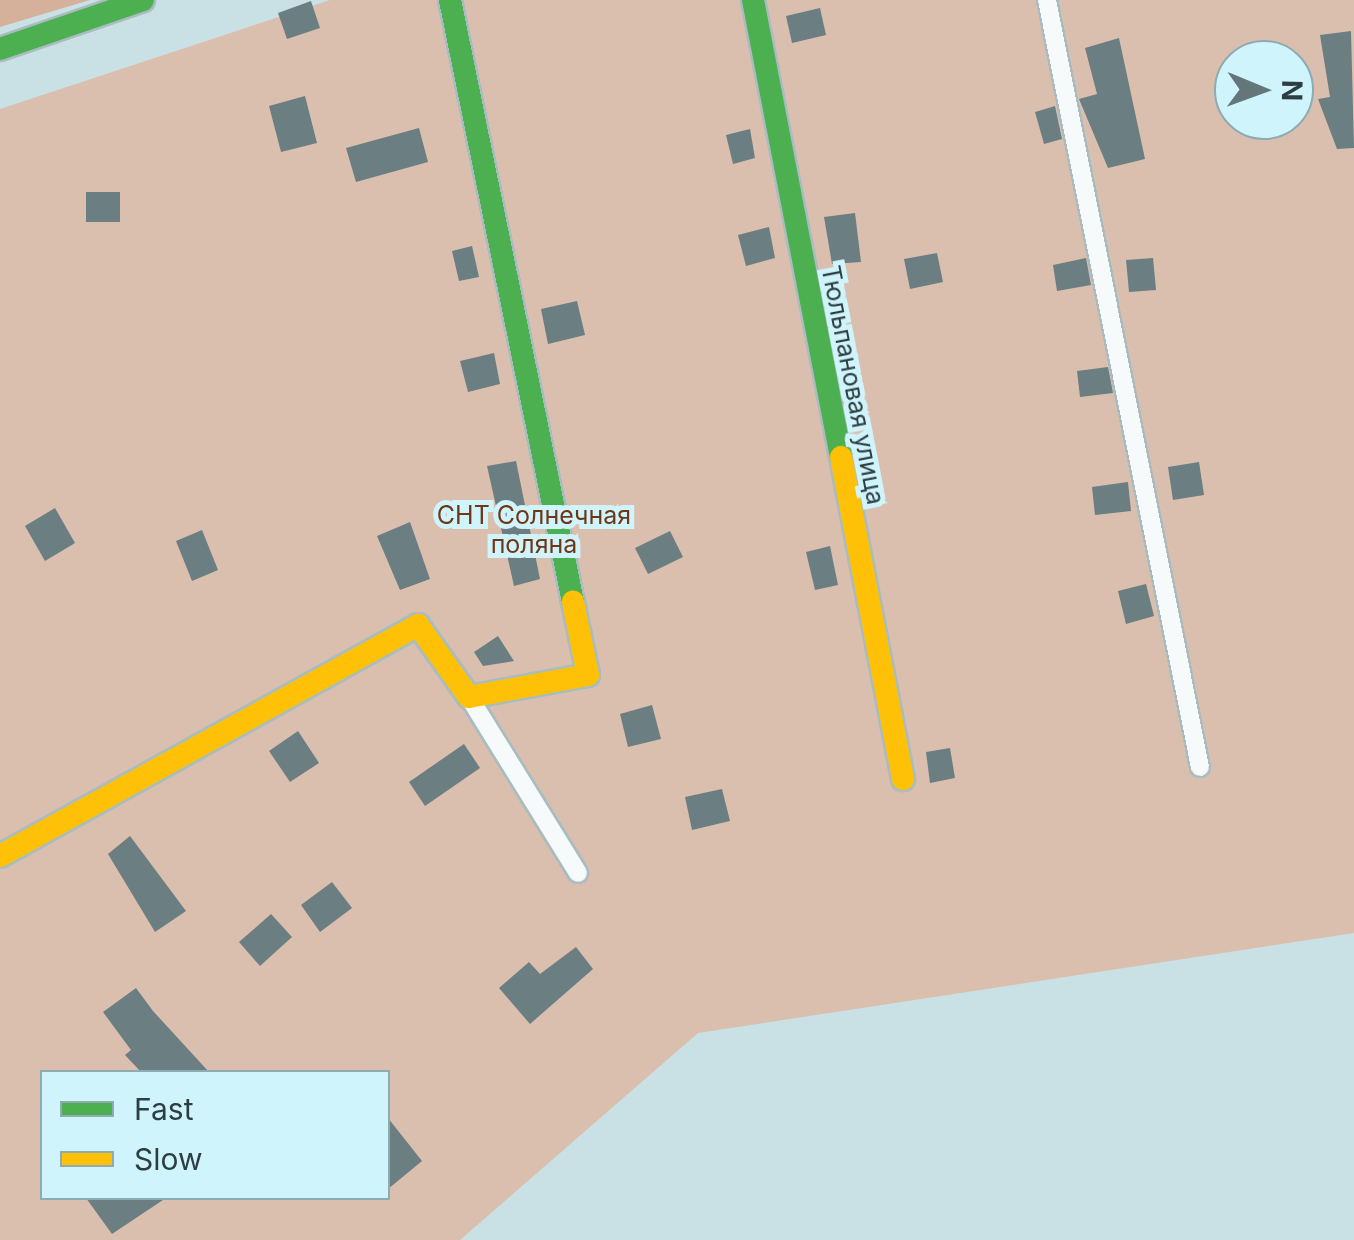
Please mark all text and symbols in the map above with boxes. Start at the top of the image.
north arrow [1214,40,1314,140]
text: N [1275,80,1309,101]
street label: Тюльпановая улица [815,263,891,507]
park label: СНТ Солнечная поляна [437,501,631,560]
legend [40,1070,390,1200]
text: Fast [134,1091,193,1127]
text: Slow [134,1141,203,1177]

